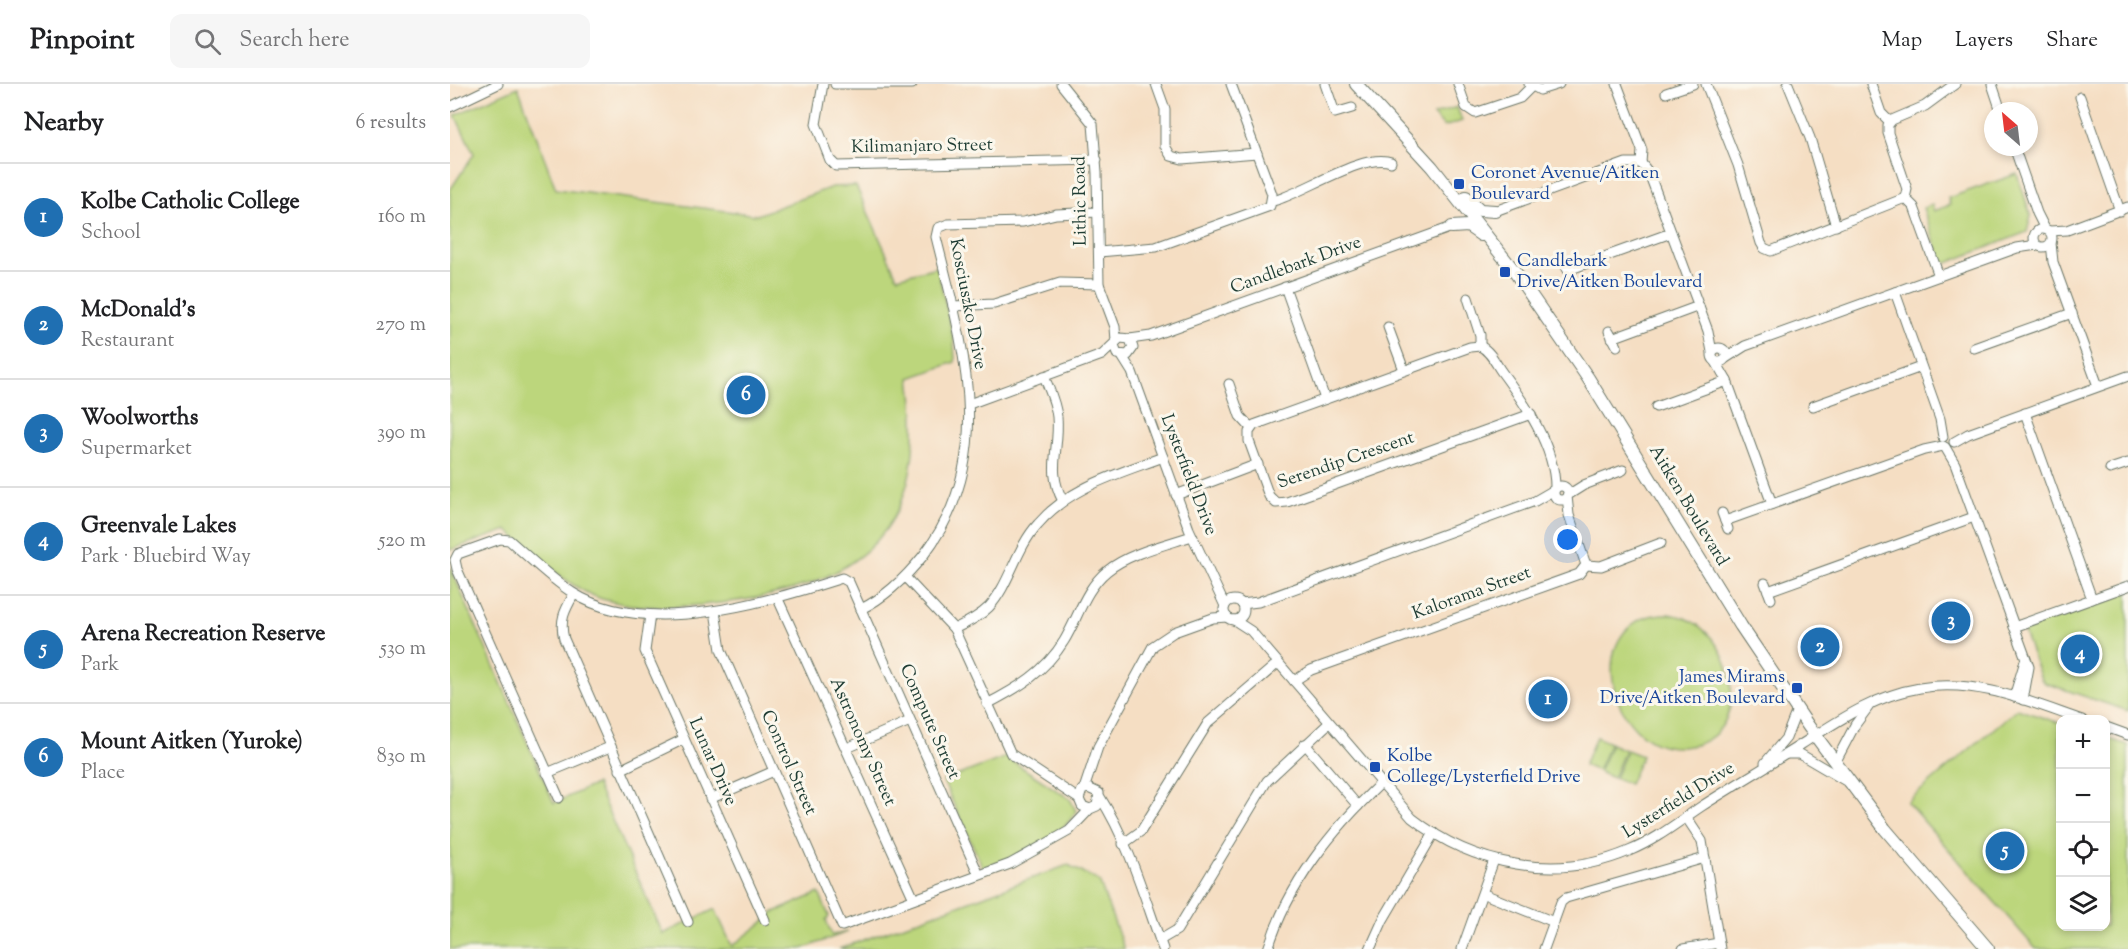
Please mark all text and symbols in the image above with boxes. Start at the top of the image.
search box [170,14,590,68]
text: Pinpoint [30,21,134,61]
icon: search [191,25,224,58]
text: Search here [239,25,350,57]
text: Map [1882,26,1922,56]
text: Layers [1955,26,2013,56]
text: Share [2046,26,2098,56]
north arrow [1984,102,2038,156]
text: Nearby [24,105,104,142]
text: 6 results [356,109,426,138]
street label: Kilimanjaro Street [851,133,993,161]
street label: Lithic Road [1067,156,1095,246]
place label: Coronet Avenue/Aitken Boulevard [1471,161,1660,208]
marker: Coronet Avenue/Aitken Boulevard [1452,177,1466,191]
text: Kolbe Catholic College [81,187,300,219]
text: 1 [40,203,47,232]
text: 160 m [378,203,426,232]
text: School [81,219,141,248]
street label: Candlebark Drive [1227,230,1365,302]
street label: Kosciuszko Drive [942,236,992,372]
place label: Candlebark Drive/Aitken Boulevard [1517,249,1702,296]
marker: Candlebark Drive/Aitken Boulevard [1498,265,1512,279]
text: McDonald's [81,295,195,327]
text: 2 [39,311,48,340]
text: 270 m [376,311,426,340]
text: Restaurant [81,327,174,356]
pin: 6 [726,372,766,418]
text: Woolworths [81,403,198,435]
street label: Lysterfield Drive [1153,411,1223,539]
text: 3 [39,419,48,448]
text: 390 m [377,419,426,448]
street label: Serendip Crescent [1274,425,1418,497]
text: Supermarket [81,435,192,464]
street label: Aitken Boulevard [1642,441,1734,571]
text: Greenvale Lakes [81,511,237,543]
your location [1553,525,1582,554]
text: 4 [38,527,49,556]
text: 520 m [378,527,426,556]
text: Park · Bluebird Way [81,543,251,572]
street label: Kalorama Street [1409,560,1535,628]
pin: 3 [1932,598,1970,644]
text: Arena Recreation Reserve [81,619,326,651]
pin: 2 [1800,624,1840,670]
pin: 4 [2060,632,2100,676]
text: 5 [40,635,47,664]
text: 530 m [380,635,426,664]
text: Park [81,651,119,680]
street label: Compute Street [892,660,966,784]
place label: James Mirams Drive/Aitken Boulevard [1600,665,1785,712]
street label: Astronomy Street [822,674,902,810]
pin: 1 [1528,676,1568,722]
marker: James Mirams Drive/Aitken Boulevard [1790,681,1804,695]
street label: Control Street [753,706,823,820]
street label: Lunar Drive [681,714,743,810]
map controls [2056,715,2110,931]
button: + [2056,715,2110,769]
text: Mount Aitken (Yuroke) [81,727,303,759]
text: 6 [39,743,48,772]
text: 830 m [377,743,426,772]
place label: Kolbe College/Lysterfield Drive [1387,744,1581,791]
street label: Lysterfield Drive [1618,756,1740,846]
text: Place [81,759,125,788]
marker: Kolbe College/Lysterfield Drive [1368,760,1382,774]
button: − [2056,769,2110,823]
button: locate [2056,823,2110,877]
pin: 5 [1986,828,2024,873]
button: layers [2056,877,2110,931]

